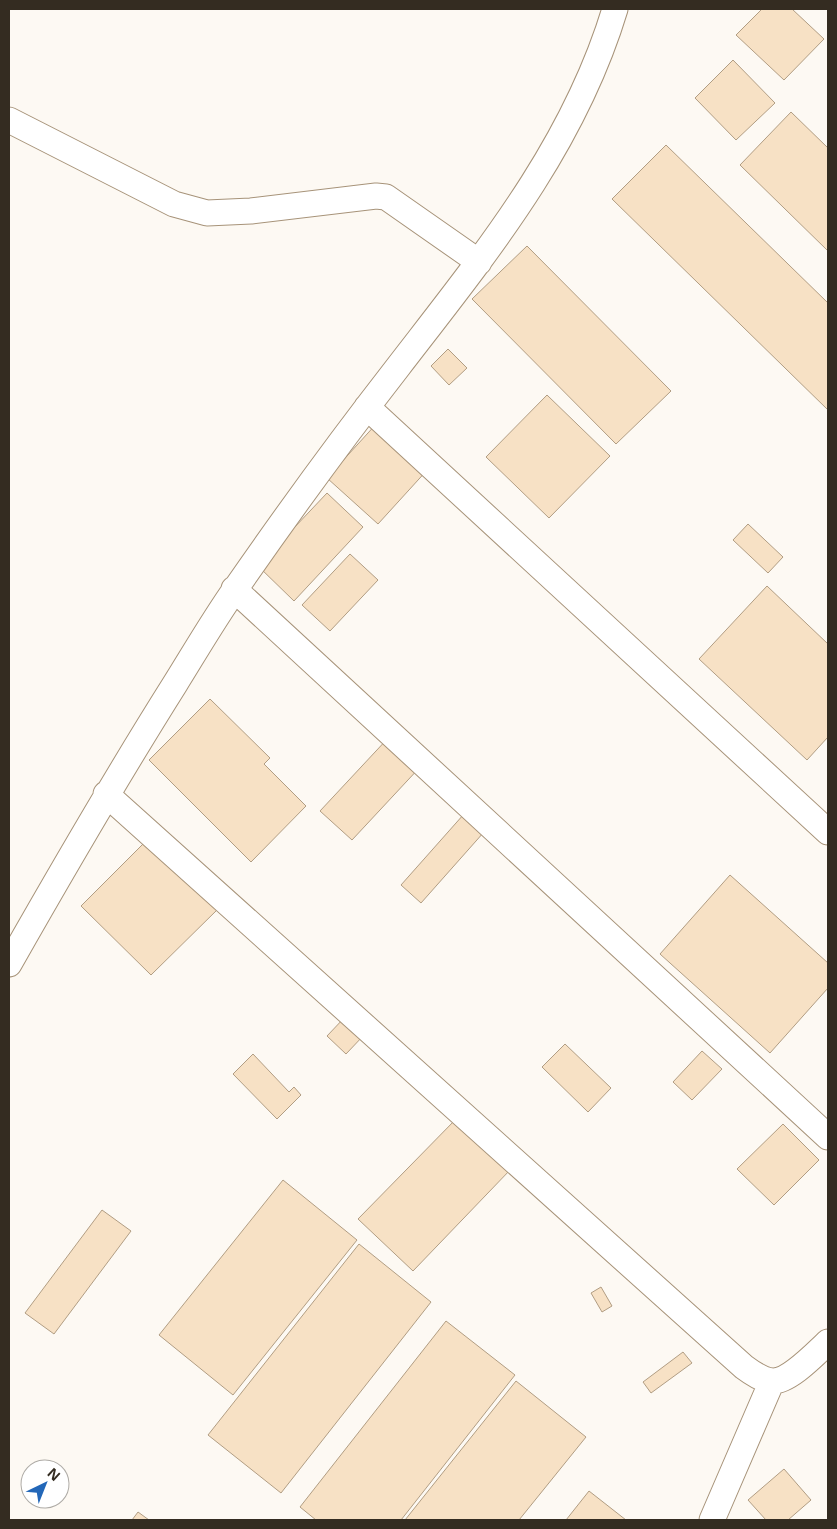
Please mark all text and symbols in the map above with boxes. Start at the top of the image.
north arrow [20,1459,70,1509]
text: N [44,1463,65,1485]

